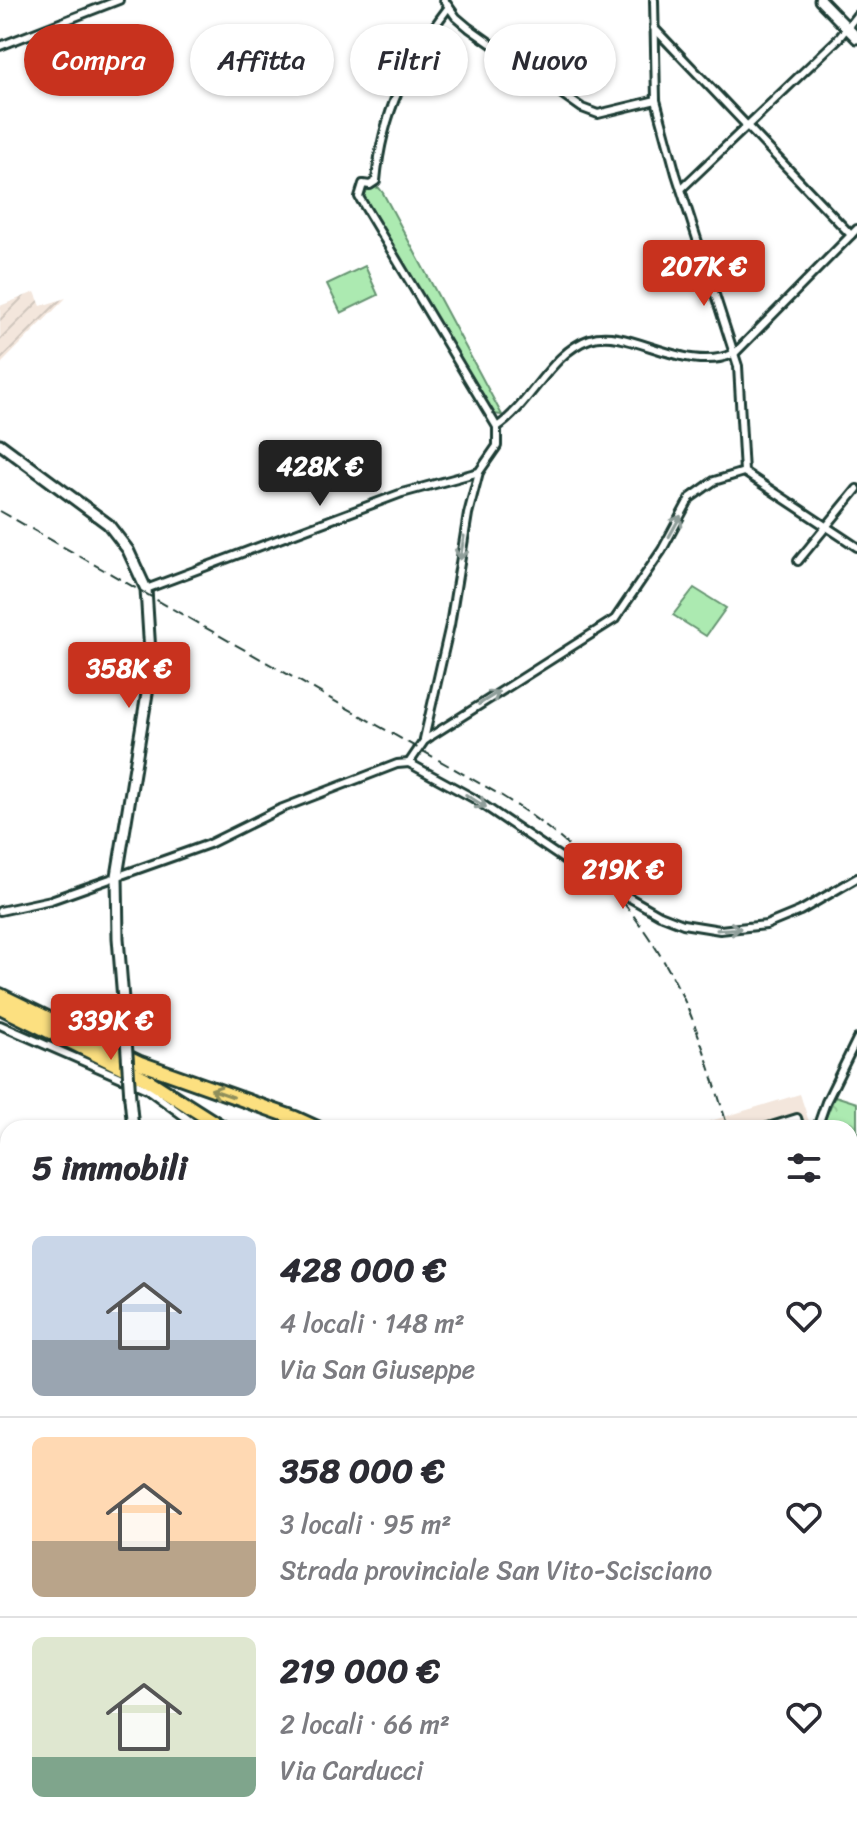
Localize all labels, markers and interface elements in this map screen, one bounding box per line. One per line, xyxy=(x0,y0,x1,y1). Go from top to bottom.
chip: Compra xyxy=(24,24,174,96)
chip: Affitta xyxy=(190,24,334,96)
chip: Filtri xyxy=(350,24,468,96)
chip: Nuovo xyxy=(484,24,616,96)
pin: 207K € xyxy=(639,240,769,308)
text: 207K € xyxy=(661,243,747,289)
pin: 428K € xyxy=(255,440,385,508)
text: 428K € xyxy=(277,443,363,489)
one-way arrow xyxy=(668,514,684,538)
one-way arrow xyxy=(453,535,468,561)
pin: 358K € xyxy=(64,642,194,710)
text: 358K € xyxy=(86,645,172,691)
one-way arrow xyxy=(477,690,500,706)
one-way arrow xyxy=(465,793,487,810)
pin: 219K € xyxy=(558,843,688,911)
text: 219K € xyxy=(582,846,664,892)
one-way arrow xyxy=(716,921,742,936)
pin: 339K € xyxy=(46,994,176,1062)
text: 339K € xyxy=(69,997,153,1043)
one-way arrow xyxy=(209,1084,234,1099)
text: 5 immobili xyxy=(32,1138,187,1198)
icon: filters xyxy=(782,1146,826,1190)
text: 428 000 € xyxy=(280,1240,446,1300)
icon: home xyxy=(96,1268,192,1364)
icon: heart xyxy=(782,1294,826,1338)
text: 4 locali · 148 m² xyxy=(280,1300,465,1346)
text: Via San Giuseppe xyxy=(280,1346,475,1392)
text: 358 000 € xyxy=(280,1441,445,1501)
icon: home xyxy=(96,1469,192,1565)
icon: heart xyxy=(782,1495,826,1539)
text: 3 locali · 95 m² xyxy=(280,1501,452,1547)
text: Strada provinciale San Vito-Scisciano xyxy=(280,1547,712,1593)
text: 219 000 € xyxy=(280,1641,440,1701)
icon: home xyxy=(96,1669,192,1765)
icon: heart xyxy=(782,1695,826,1739)
text: 2 locali · 66 m² xyxy=(280,1701,450,1747)
text: Via Carducci xyxy=(280,1747,423,1793)

